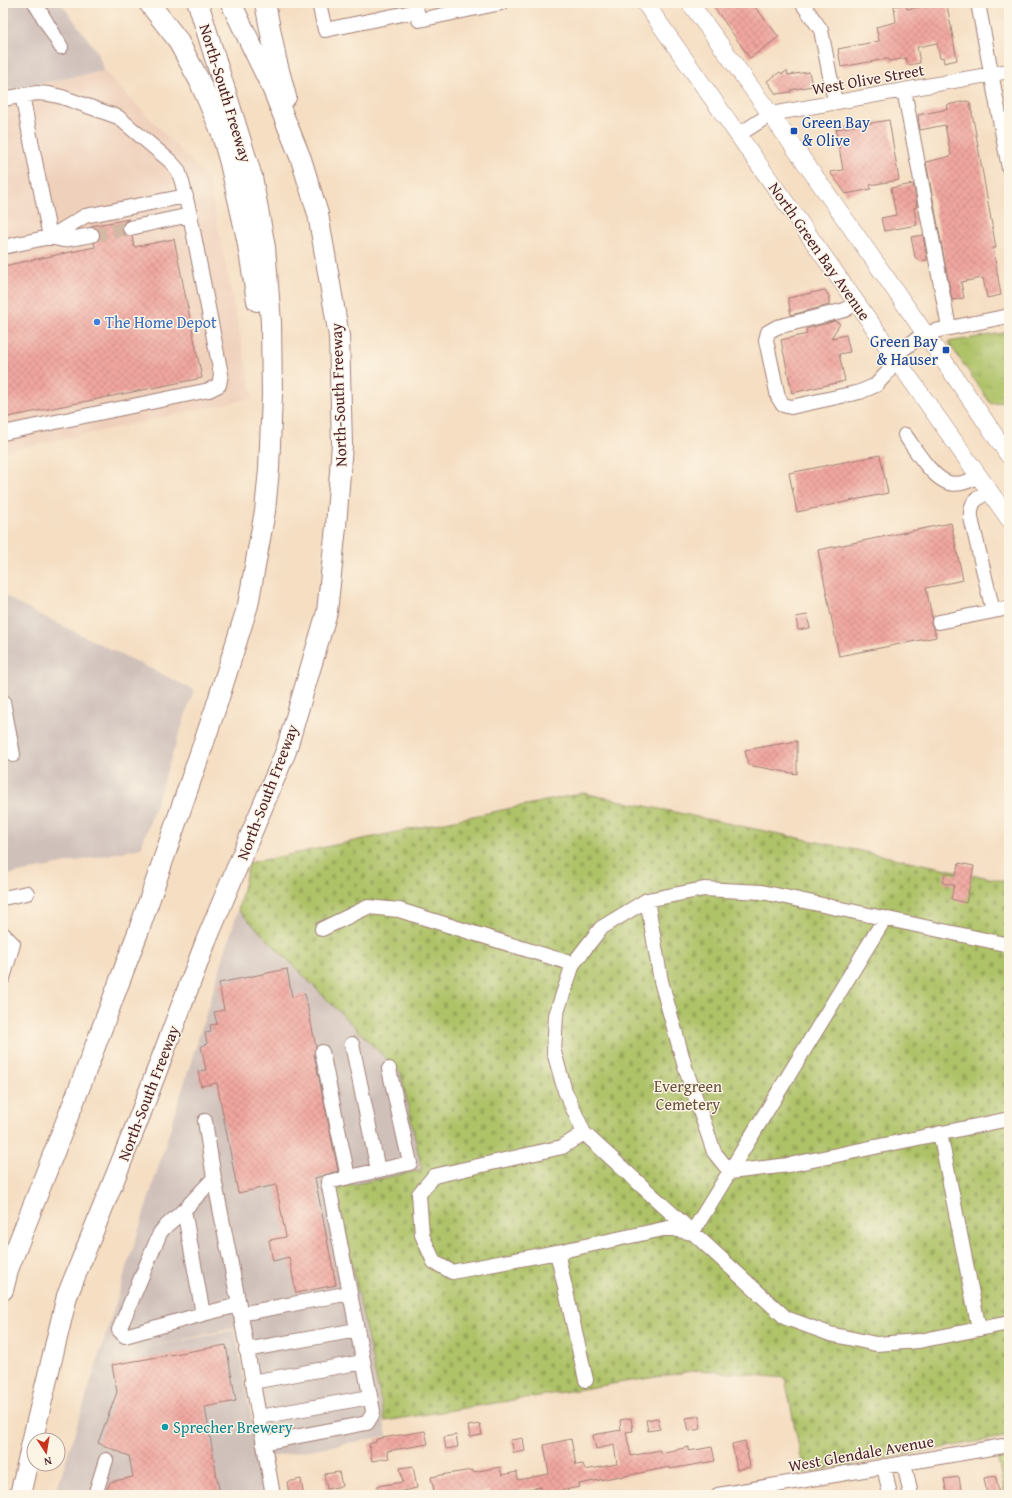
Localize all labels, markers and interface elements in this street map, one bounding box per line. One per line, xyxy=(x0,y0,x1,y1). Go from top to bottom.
street label: North-South Freeway xyxy=(193,21,259,165)
street label: West Olive Street xyxy=(810,57,926,101)
place label: Green Bay & Olive xyxy=(802,110,870,152)
marker: Green Bay & Olive xyxy=(789,126,799,136)
street label: North Green Bay Avenue xyxy=(763,177,877,325)
place label: The Home Depot xyxy=(105,310,217,334)
marker: The Home Depot xyxy=(92,317,102,327)
street label: North-South Freeway xyxy=(323,323,353,467)
place label: Green Bay & Hauser xyxy=(870,329,938,371)
marker: Green Bay & Hauser xyxy=(941,345,951,355)
street label: North-South Freeway xyxy=(230,720,304,863)
street label: North-South Freeway xyxy=(111,1021,185,1164)
park label: Evergreen Cemetery xyxy=(654,1074,722,1116)
place label: Sprecher Brewery xyxy=(173,1415,293,1439)
marker: Sprecher Brewery xyxy=(160,1422,170,1432)
street label: West Glendale Avenue xyxy=(786,1428,936,1478)
north arrow xyxy=(26,1432,66,1472)
text: N xyxy=(42,1453,53,1471)

